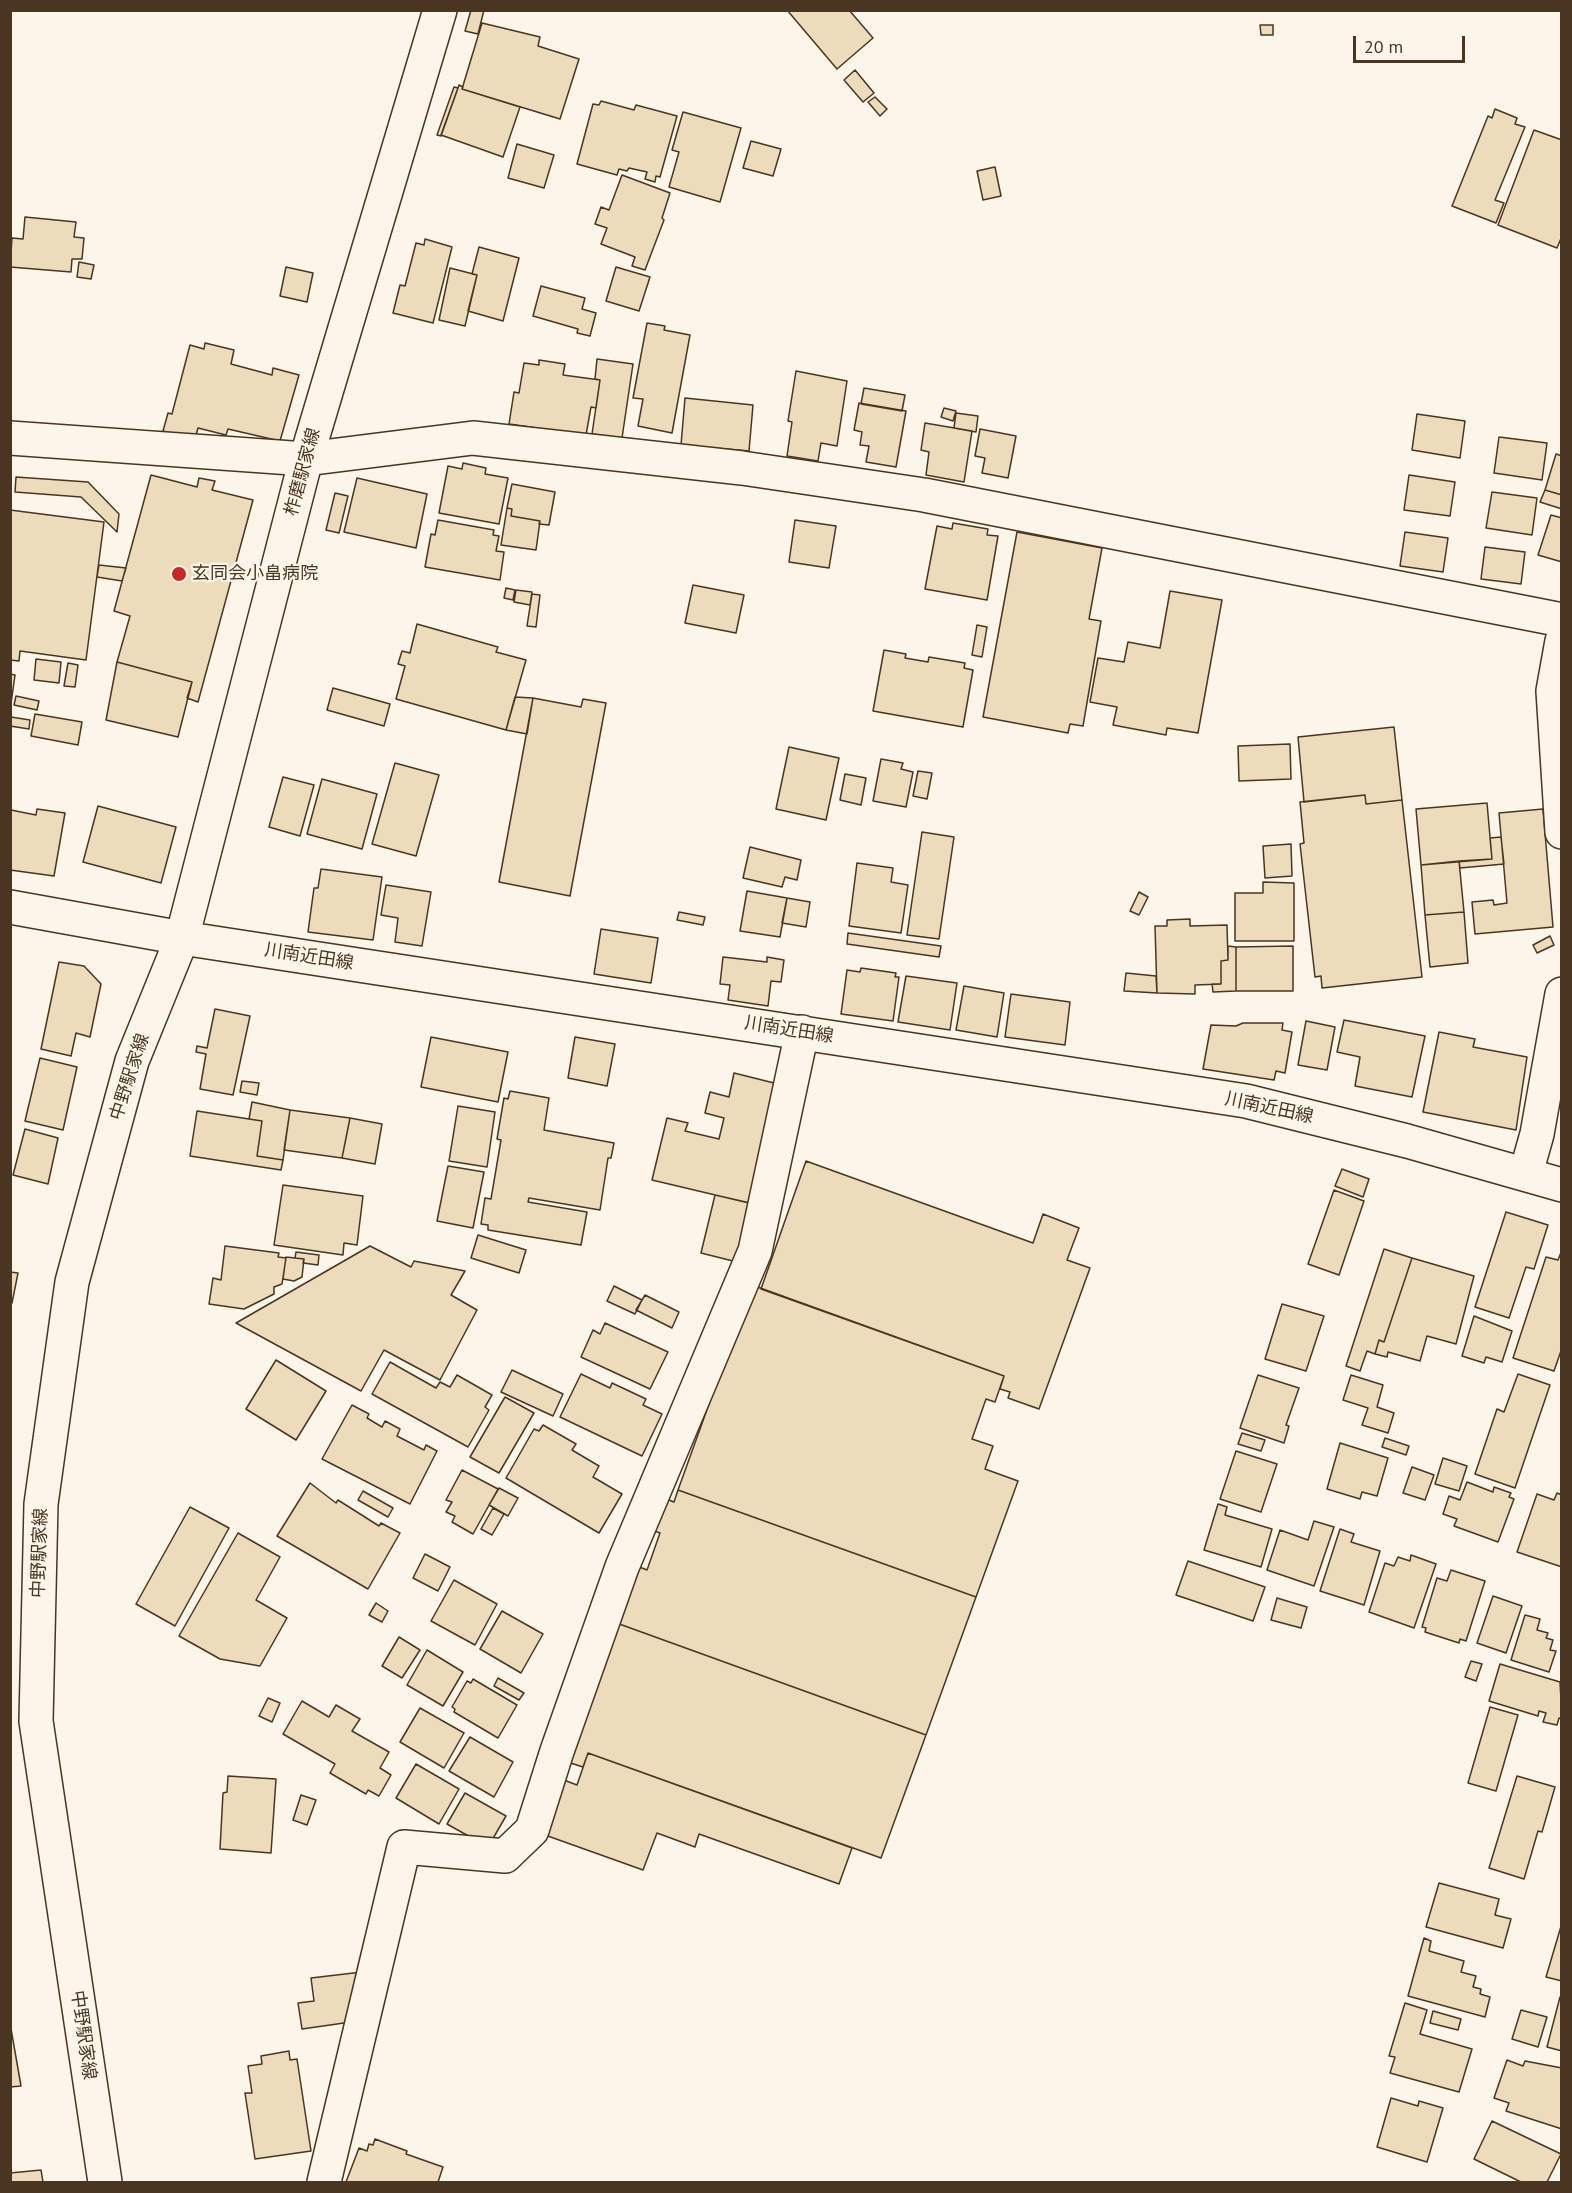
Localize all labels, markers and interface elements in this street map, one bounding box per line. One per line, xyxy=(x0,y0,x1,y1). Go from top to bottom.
scale bar xyxy=(1356,24,1468,62)
text: 20 m xyxy=(1364,35,1403,58)
street label: 柞磨駅家線 xyxy=(281,426,325,518)
place label: 玄同会小畠病院 xyxy=(192,563,318,585)
marker: 玄同会小畠病院 xyxy=(170,565,188,583)
street label: 川南近田線 xyxy=(263,939,355,975)
street label: 川南近田線 xyxy=(743,1012,835,1048)
street label: 中野駅家線 xyxy=(106,1031,154,1123)
street label: 川南近田線 xyxy=(1223,1088,1315,1128)
street label: 中野駅家線 xyxy=(28,1508,52,1598)
street label: 中野駅家線 xyxy=(66,1989,100,2081)

